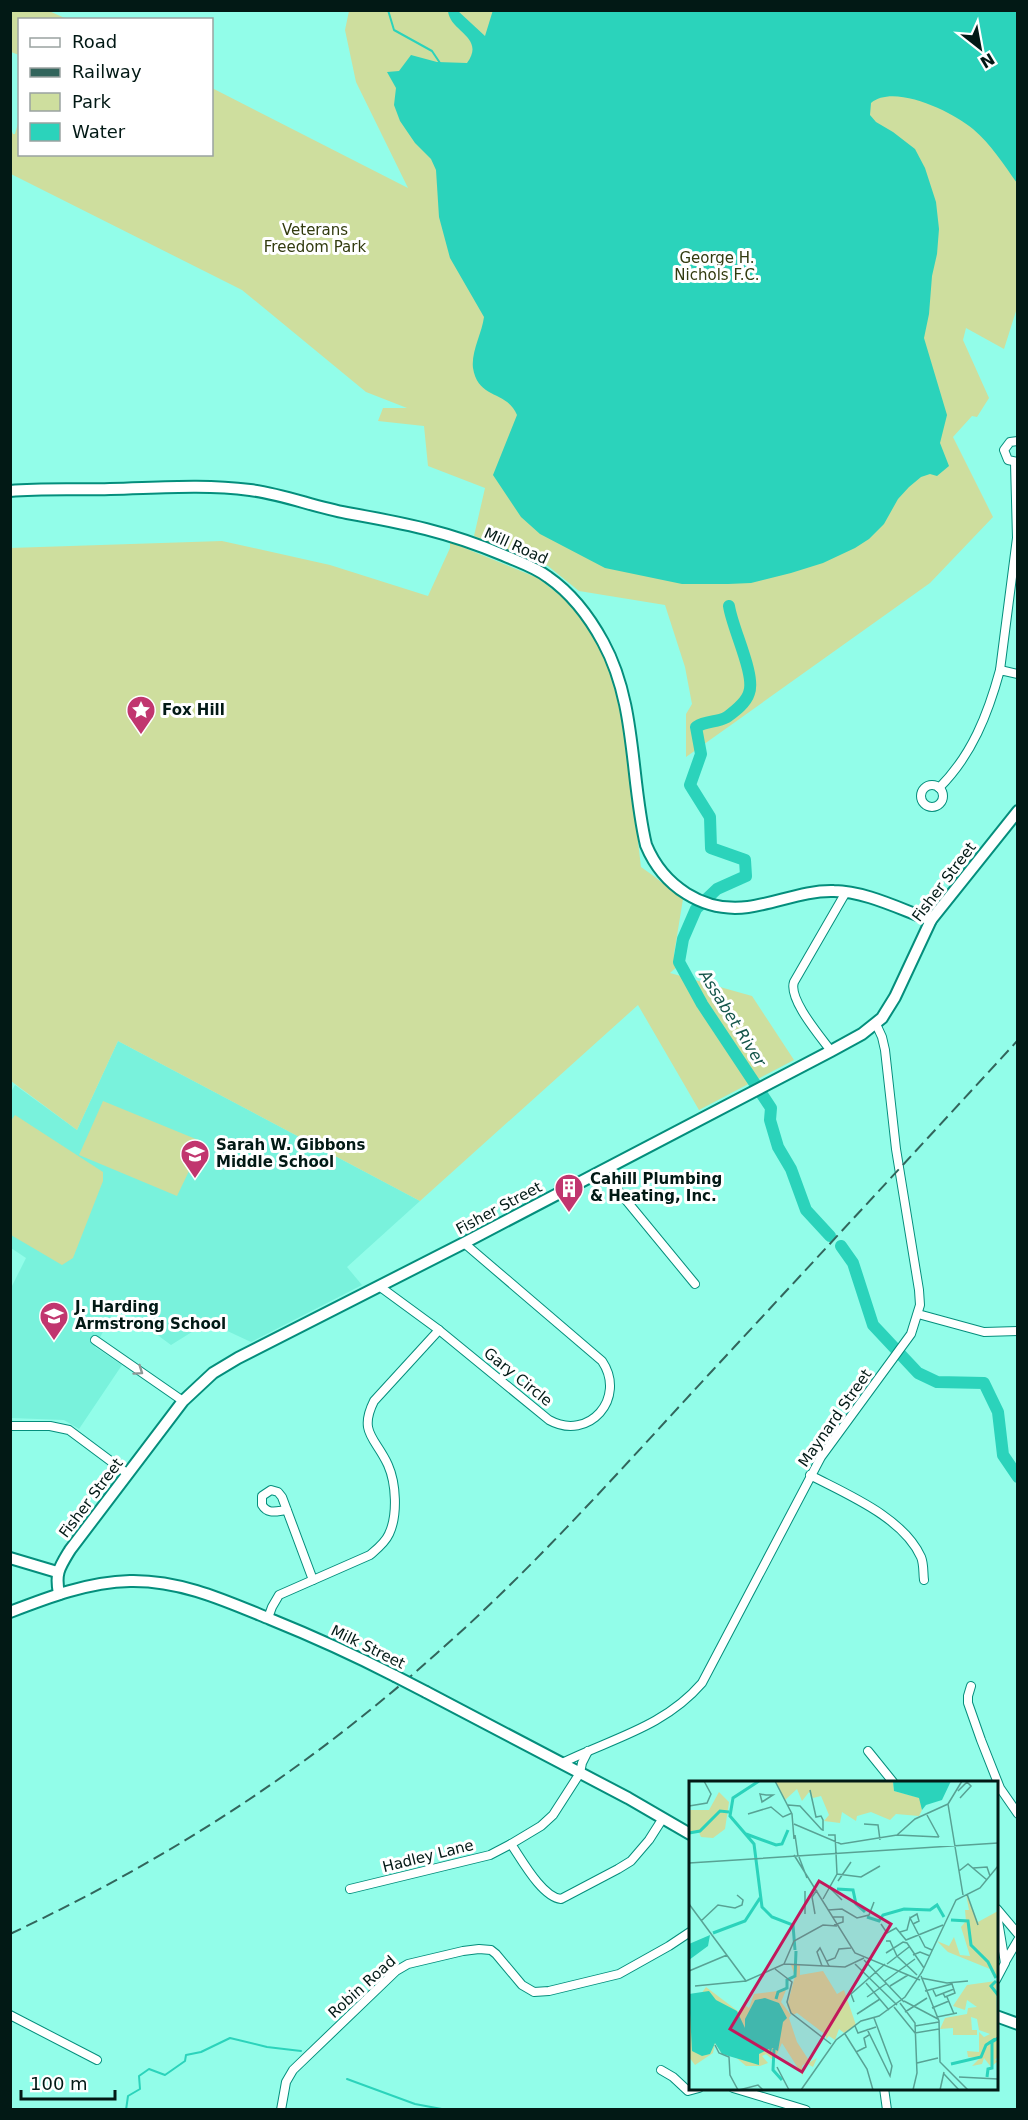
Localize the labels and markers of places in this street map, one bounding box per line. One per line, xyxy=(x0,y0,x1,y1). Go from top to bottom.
place icon: Fox Hill xyxy=(125,694,157,736)
place label: Fox Hill xyxy=(162,701,225,719)
place label: Sarah W. Gibbons Middle School xyxy=(216,1136,366,1171)
school or university icon: Sarah W. Gibbons Middle School xyxy=(179,1138,211,1180)
place label: Cahill Plumbing & Heating, Inc. xyxy=(590,1170,722,1205)
building icon: Cahill Plumbing & Heating, Inc. xyxy=(553,1172,585,1214)
place label: J. Harding Armstrong School xyxy=(74,1298,226,1333)
school or university icon: J. Harding Armstrong School xyxy=(38,1300,70,1342)

